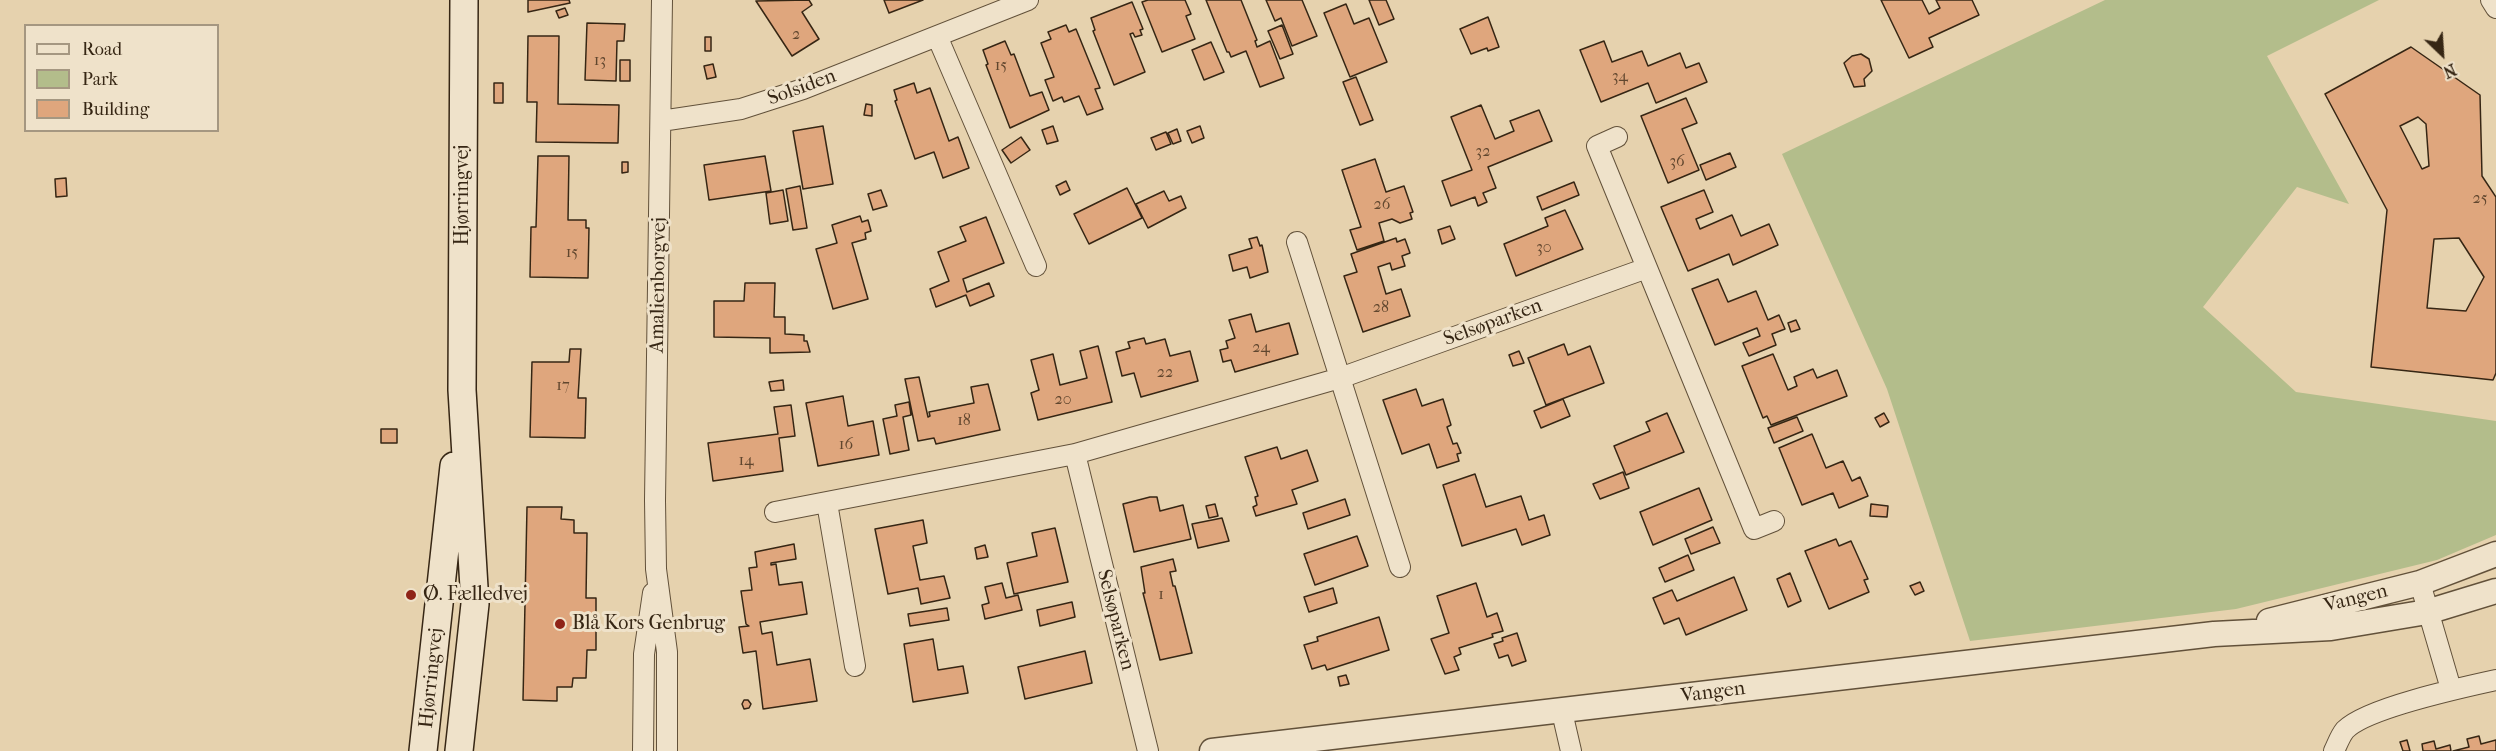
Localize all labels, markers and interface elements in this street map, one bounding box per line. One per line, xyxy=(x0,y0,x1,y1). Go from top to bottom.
legend xyxy=(24,24,219,132)
north arrow xyxy=(2412,24,2472,84)
house number: 2 xyxy=(792,25,800,45)
text: Road xyxy=(82,39,122,60)
house number: 13 xyxy=(594,51,606,71)
house number: 15 xyxy=(995,56,1007,76)
text: N xyxy=(2440,60,2459,82)
street label: Solsiden xyxy=(764,65,840,111)
house number: 34 xyxy=(1612,67,1628,87)
text: Park xyxy=(82,69,118,90)
text: Building xyxy=(82,99,149,120)
house number: 32 xyxy=(1476,142,1490,162)
street label: Hjørringvej xyxy=(451,145,475,245)
house number: 36 xyxy=(1669,152,1685,172)
house number: 25 xyxy=(2472,189,2488,209)
house number: 26 xyxy=(1374,195,1390,215)
street label: Amalienborgvej xyxy=(646,217,672,353)
house number: 30 xyxy=(1536,238,1552,258)
house number: 15 xyxy=(566,243,578,263)
street label: Selsøparken xyxy=(1440,294,1546,352)
house number: 28 xyxy=(1373,298,1389,318)
house number: 24 xyxy=(1252,338,1270,358)
house number: 22 xyxy=(1157,363,1173,383)
house number: 17 xyxy=(556,376,570,396)
house number: 20 xyxy=(1054,390,1072,410)
house number: 18 xyxy=(957,411,971,431)
house number: 16 xyxy=(839,435,853,455)
house number: 14 xyxy=(738,451,754,471)
street label: Selsøparken xyxy=(1091,567,1139,673)
street label: Vangen xyxy=(2322,580,2390,618)
place label: Ø. Fælledvej xyxy=(423,583,528,607)
house number: 1 xyxy=(1158,585,1164,605)
marker: Ø. Fælledvej xyxy=(404,588,418,602)
place label: Blå Kors Genbrug xyxy=(572,612,725,636)
marker: Blå Kors Genbrug xyxy=(553,617,567,631)
street label: Hjørringvej xyxy=(415,627,449,729)
street label: Vangen xyxy=(1679,677,1747,709)

